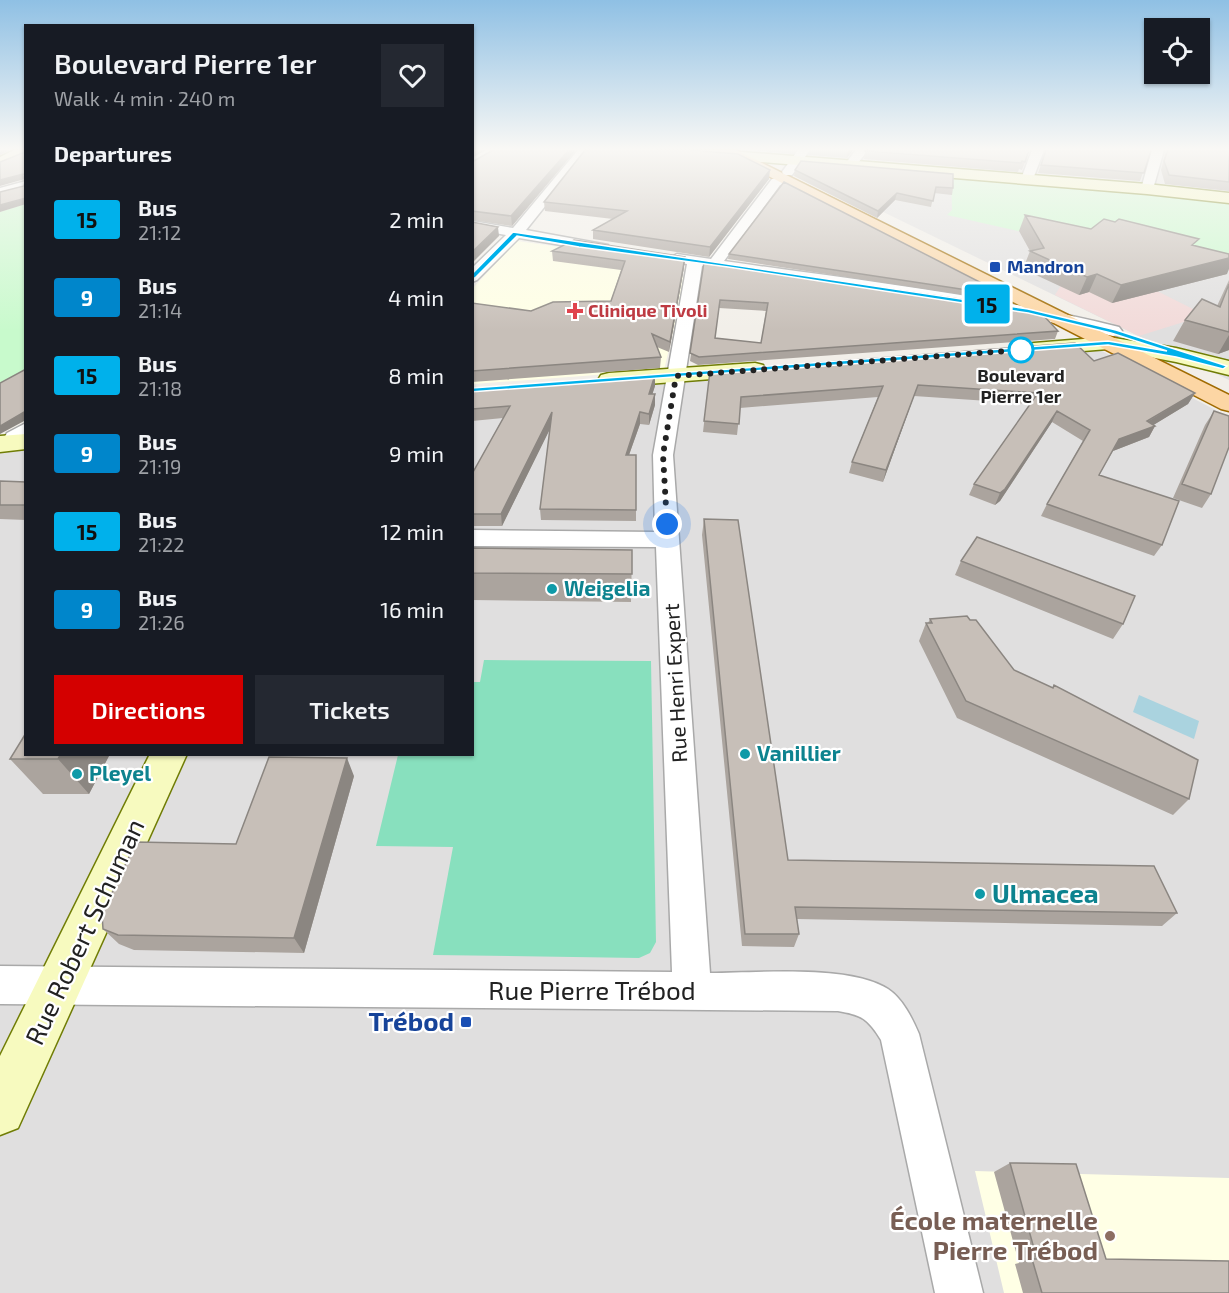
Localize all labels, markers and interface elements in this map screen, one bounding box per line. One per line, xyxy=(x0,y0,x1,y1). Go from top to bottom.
map controls xyxy=(1144,18,1210,84)
button: locate xyxy=(1144,18,1210,84)
button: heart xyxy=(381,44,444,107)
text: Boulevard Pierre 1er xyxy=(54,46,317,80)
text: Walk · 4 min · 240 m xyxy=(54,86,235,110)
text: Departures xyxy=(54,140,172,166)
text: Bus xyxy=(138,194,177,220)
text: 2 min xyxy=(389,206,444,232)
text: 15 xyxy=(77,207,97,232)
text: 21:12 xyxy=(138,220,181,244)
place label: Mandron xyxy=(1007,255,1084,277)
marker: Mandron xyxy=(988,260,1002,274)
text: Bus xyxy=(138,272,177,298)
text: 4 min xyxy=(388,284,444,310)
line badge: 15 xyxy=(960,284,1014,324)
text: 9 xyxy=(81,285,93,310)
text: 15 xyxy=(977,292,997,317)
text: 21:14 xyxy=(138,298,182,322)
place label: Clinique Tivoli xyxy=(588,299,708,321)
marker: Clinique Tivoli xyxy=(566,302,584,320)
marker: Boulevard Pierre 1er xyxy=(1008,337,1034,363)
text: Bus xyxy=(138,350,177,376)
text: 8 min xyxy=(388,362,444,388)
text: 15 xyxy=(77,363,97,388)
place label: Boulevard Pierre 1er xyxy=(977,364,1065,407)
text: 21:18 xyxy=(138,376,182,400)
text: Bus xyxy=(138,428,177,454)
text: 9 min xyxy=(389,440,444,466)
text: 9 xyxy=(81,441,93,466)
text: 21:19 xyxy=(138,454,181,478)
text: Bus xyxy=(138,506,177,532)
your location xyxy=(652,509,682,539)
text: 12 min xyxy=(380,518,444,544)
text: 15 xyxy=(77,519,97,544)
text: 21:22 xyxy=(138,532,184,556)
place label: Weigelia xyxy=(564,575,650,600)
marker: Weigelia xyxy=(545,582,559,596)
text: Bus xyxy=(138,584,177,610)
text: 16 min xyxy=(380,596,444,622)
text: 9 xyxy=(81,597,93,622)
street label: Rue Henri Expert xyxy=(658,603,691,763)
text: 21:26 xyxy=(138,610,185,634)
button: Directions xyxy=(54,675,243,744)
button: Tickets xyxy=(255,675,444,744)
place label: Vanillier xyxy=(757,740,841,765)
marker: Vanillier xyxy=(738,747,752,761)
place label: Pleyel xyxy=(89,760,151,786)
marker: Pleyel xyxy=(70,767,84,781)
street label: Rue Robert Schuman xyxy=(18,813,150,1049)
place label: Ulmacea xyxy=(992,877,1099,908)
marker: Ulmacea xyxy=(973,887,987,901)
street label: Rue Pierre Trébod xyxy=(488,974,696,1005)
place label: Trébod xyxy=(368,1005,454,1036)
marker: Trébod xyxy=(459,1015,473,1029)
place label: École maternelle Pierre Trébod xyxy=(890,1204,1098,1265)
marker: École maternelle Pierre Trébod xyxy=(1103,1229,1117,1243)

